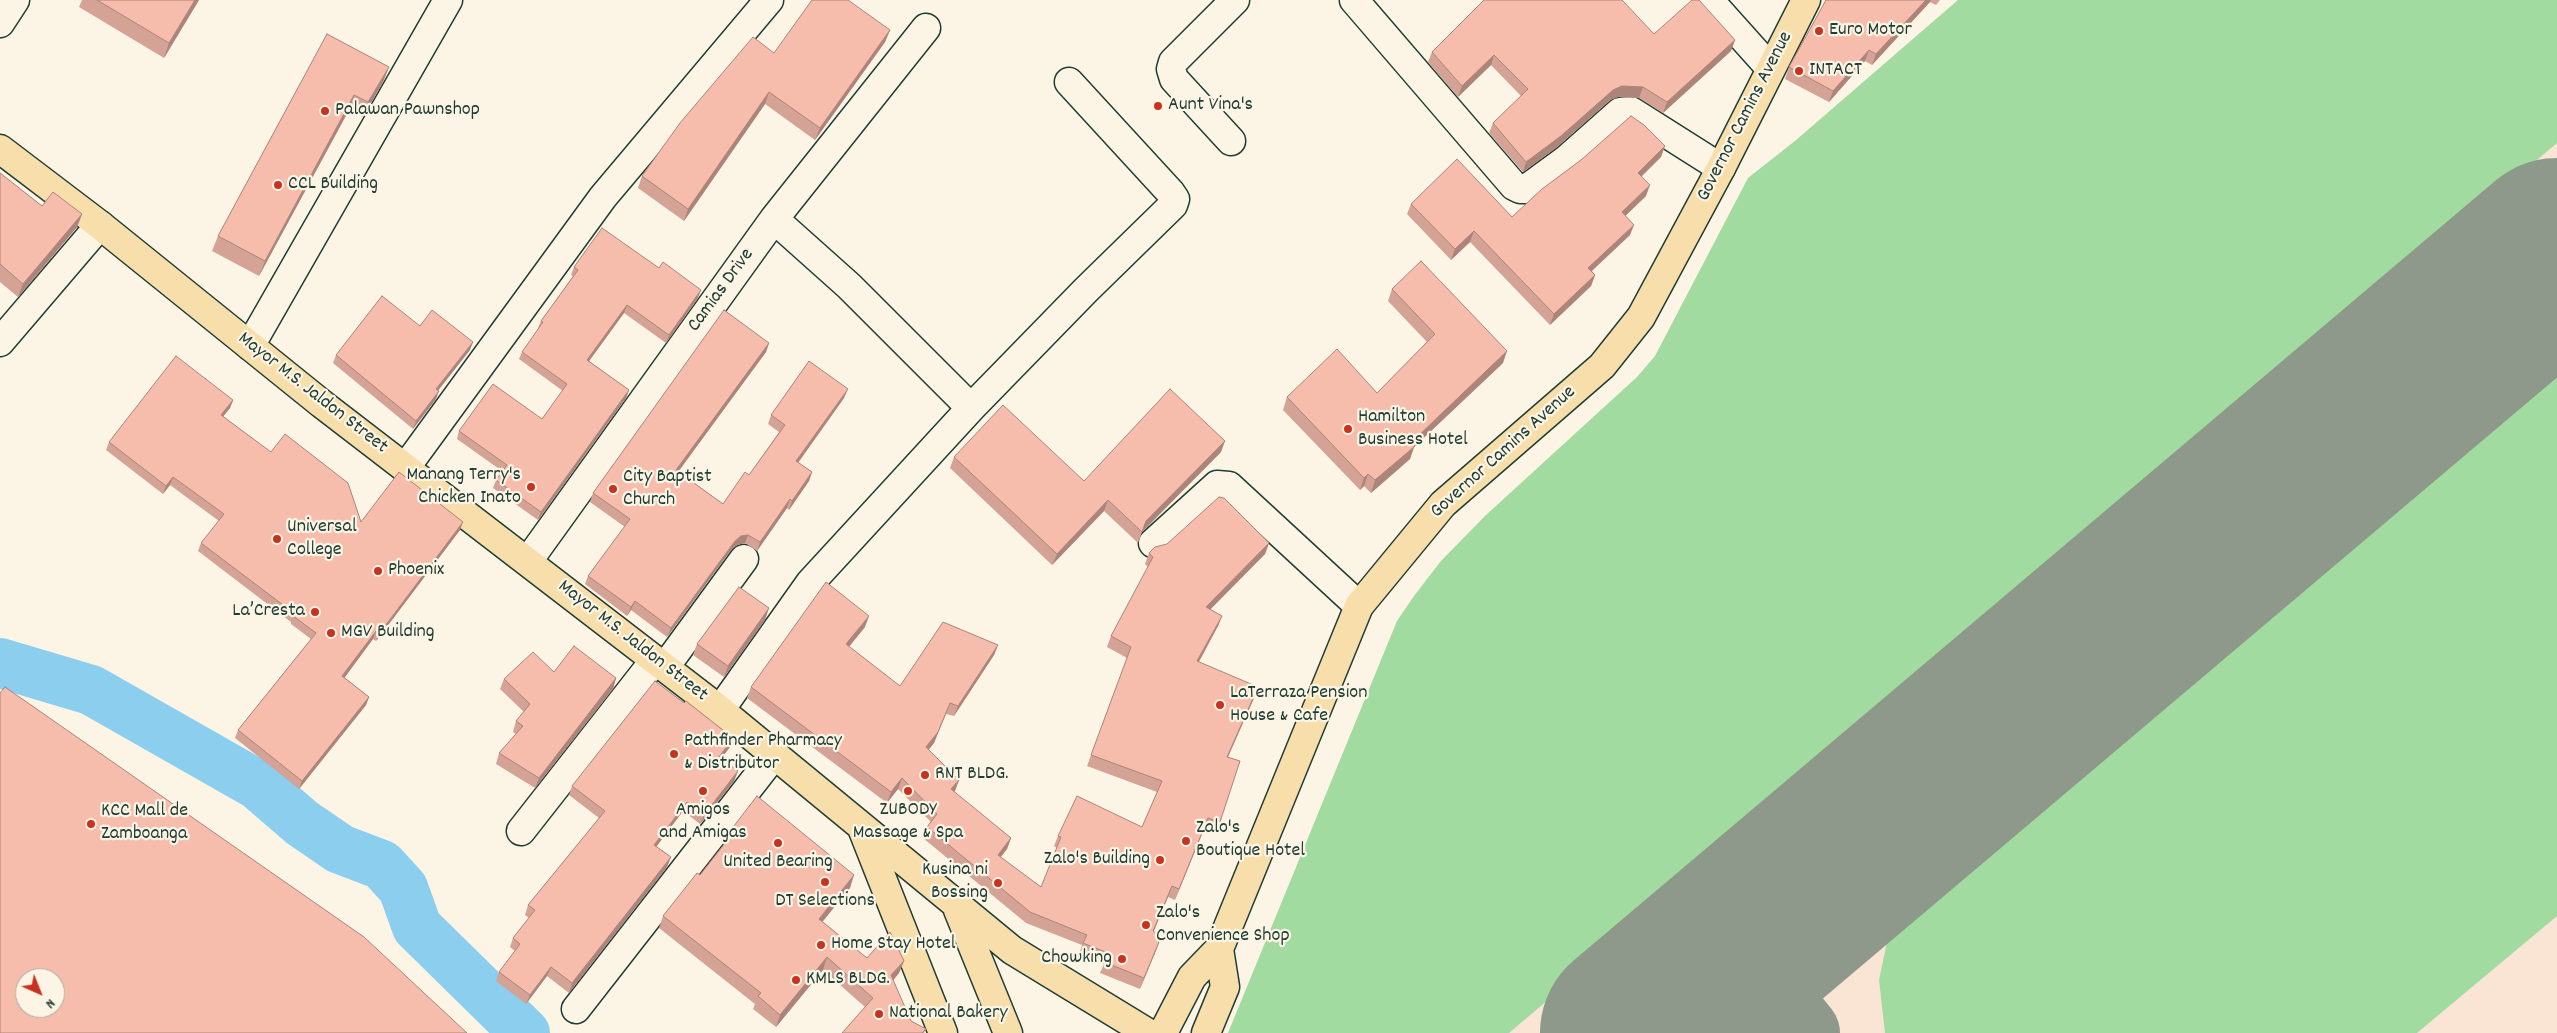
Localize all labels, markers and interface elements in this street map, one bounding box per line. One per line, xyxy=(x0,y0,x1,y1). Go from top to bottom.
place label: Euro Motor xyxy=(1829,19,1912,43)
marker: Euro Motor xyxy=(1813,25,1825,37)
street label: Governor Camins Avenue xyxy=(1693,28,1799,206)
place label: INTACT xyxy=(1809,59,1862,83)
marker: INTACT xyxy=(1793,65,1805,77)
place label: Aunt Vina's xyxy=(1168,94,1253,118)
place label: Palawan Pawnshop xyxy=(335,99,480,123)
marker: Aunt Vina's xyxy=(1152,100,1164,112)
marker: Palawan Pawnshop xyxy=(319,105,331,117)
place label: CCL Building xyxy=(288,173,378,197)
marker: CCL Building xyxy=(272,179,284,191)
street label: Camias Drive xyxy=(684,244,760,338)
street label: Mayor M.S. Jaldon Street xyxy=(232,328,392,460)
street label: Governor Camins Avenue xyxy=(1426,381,1582,525)
place label: Hamilton Business Hotel xyxy=(1358,406,1468,453)
marker: Hamilton Business Hotel xyxy=(1342,423,1354,435)
place label: Manang Terry's Chicken Inato xyxy=(407,464,521,511)
place label: City Baptist Church xyxy=(623,466,712,513)
marker: Manang Terry's Chicken Inato xyxy=(525,481,537,493)
marker: City Baptist Church xyxy=(607,483,619,495)
place label: Universal College xyxy=(287,516,357,563)
marker: Universal College xyxy=(271,533,283,545)
place label: Phoenix xyxy=(388,559,444,583)
marker: Phoenix xyxy=(372,565,384,577)
street label: Mayor M.S. Jaldon Street xyxy=(552,576,712,708)
place label: La’Cresta xyxy=(232,600,305,624)
marker: La’Cresta xyxy=(309,606,321,618)
place label: MGV Building xyxy=(341,621,435,645)
marker: MGV Building xyxy=(325,627,337,639)
place label: LaTerraza Pension House & Cafe xyxy=(1230,682,1367,729)
marker: LaTerraza Pension House & Cafe xyxy=(1214,699,1226,711)
place label: Pathfinder Pharmacy & Distributor xyxy=(684,730,842,777)
marker: Pathfinder Pharmacy & Distributor xyxy=(668,748,680,760)
place label: RNT BLDG. xyxy=(935,763,1009,787)
marker: RNT BLDG. xyxy=(919,769,931,781)
marker: Amigos and Amigas xyxy=(697,785,709,797)
marker: ZUBODY Massage & Spa xyxy=(902,785,914,797)
place label: Amigos and Amigas xyxy=(659,799,747,846)
place label: ZUBODY Massage & Spa xyxy=(853,799,963,846)
place label: KCC Mall de Zamboanga xyxy=(101,800,188,847)
place label: Zalo's Boutique Hotel xyxy=(1196,817,1305,864)
marker: KCC Mall de Zamboanga xyxy=(85,818,97,830)
marker: Zalo's Boutique Hotel xyxy=(1180,835,1192,847)
marker: United Bearing xyxy=(772,837,784,849)
place label: Zalo's Building xyxy=(1044,848,1150,872)
place label: United Bearing xyxy=(723,851,833,875)
marker: Zalo's Building xyxy=(1154,854,1166,866)
place label: Kusina ni Bossing xyxy=(922,859,988,906)
marker: DT Selections xyxy=(819,876,831,888)
marker: Kusina ni Bossing xyxy=(992,877,1004,889)
place label: DT Selections xyxy=(775,890,875,914)
place label: Zalo's Convenience Shop xyxy=(1156,902,1290,949)
marker: Zalo's Convenience Shop xyxy=(1140,919,1152,931)
place label: Home Stay Hotel xyxy=(831,933,956,957)
marker: Home Stay Hotel xyxy=(815,939,827,951)
place label: Chowking xyxy=(1041,947,1112,971)
marker: Chowking xyxy=(1116,953,1128,965)
north arrow xyxy=(15,968,65,1018)
place label: KMLS BLDG. xyxy=(806,968,890,992)
marker: KMLS BLDG. xyxy=(790,974,802,986)
text: N xyxy=(40,993,59,1013)
place label: National Bakery xyxy=(889,1002,1008,1026)
marker: National Bakery xyxy=(873,1008,885,1020)

